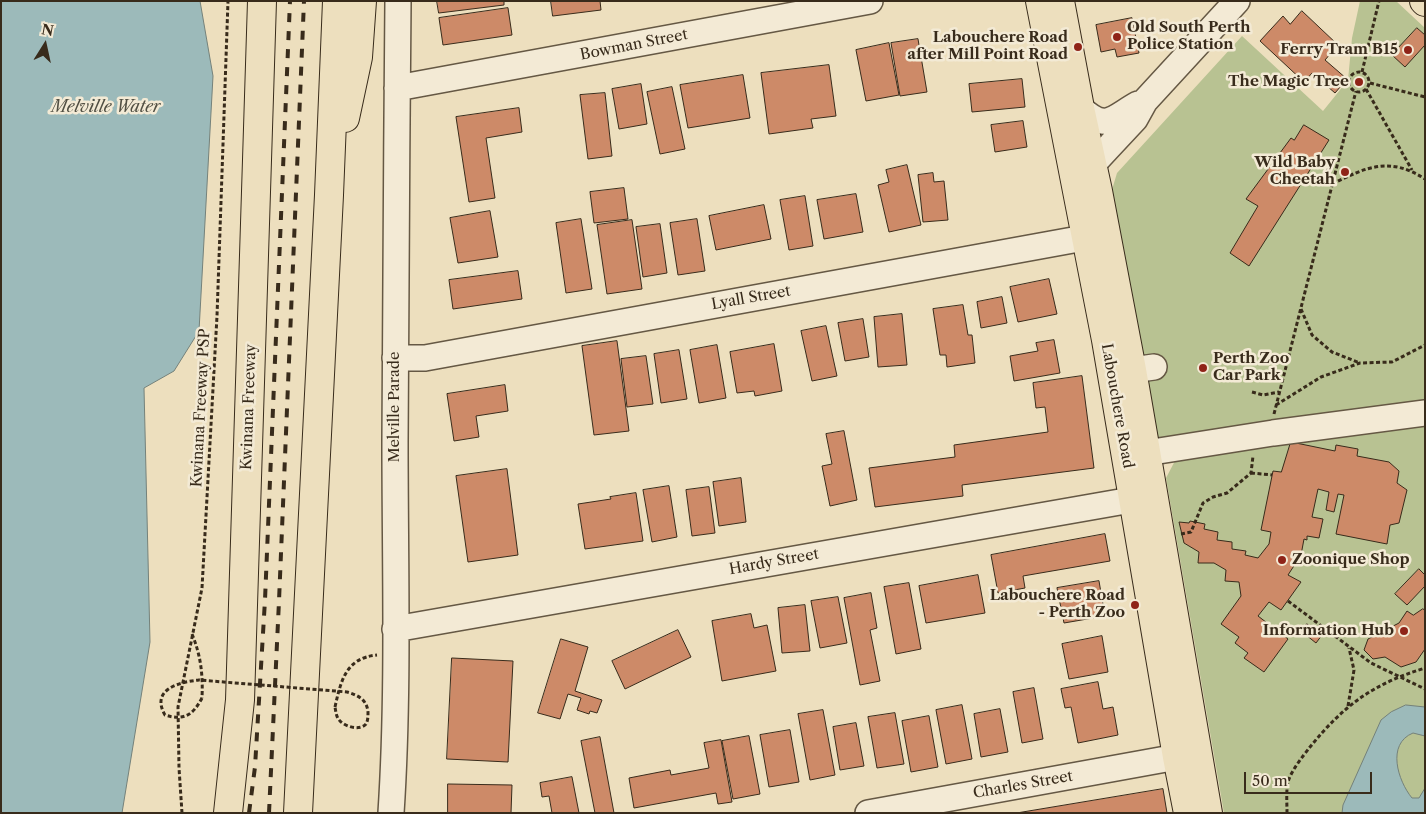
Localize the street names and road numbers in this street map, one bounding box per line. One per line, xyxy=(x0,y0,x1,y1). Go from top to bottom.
street label: Bowman Street xyxy=(579,26,689,64)
street label: Lyall Street xyxy=(710,282,792,314)
street label: Kwinana Freeway PSP xyxy=(188,328,214,488)
street label: Labouchere Road xyxy=(1097,342,1137,470)
street label: Kwinana Freeway xyxy=(238,344,260,470)
street label: Melville Parade xyxy=(386,352,404,462)
street label: Hardy Street xyxy=(728,545,820,579)
street label: Charles Street xyxy=(972,767,1074,803)

